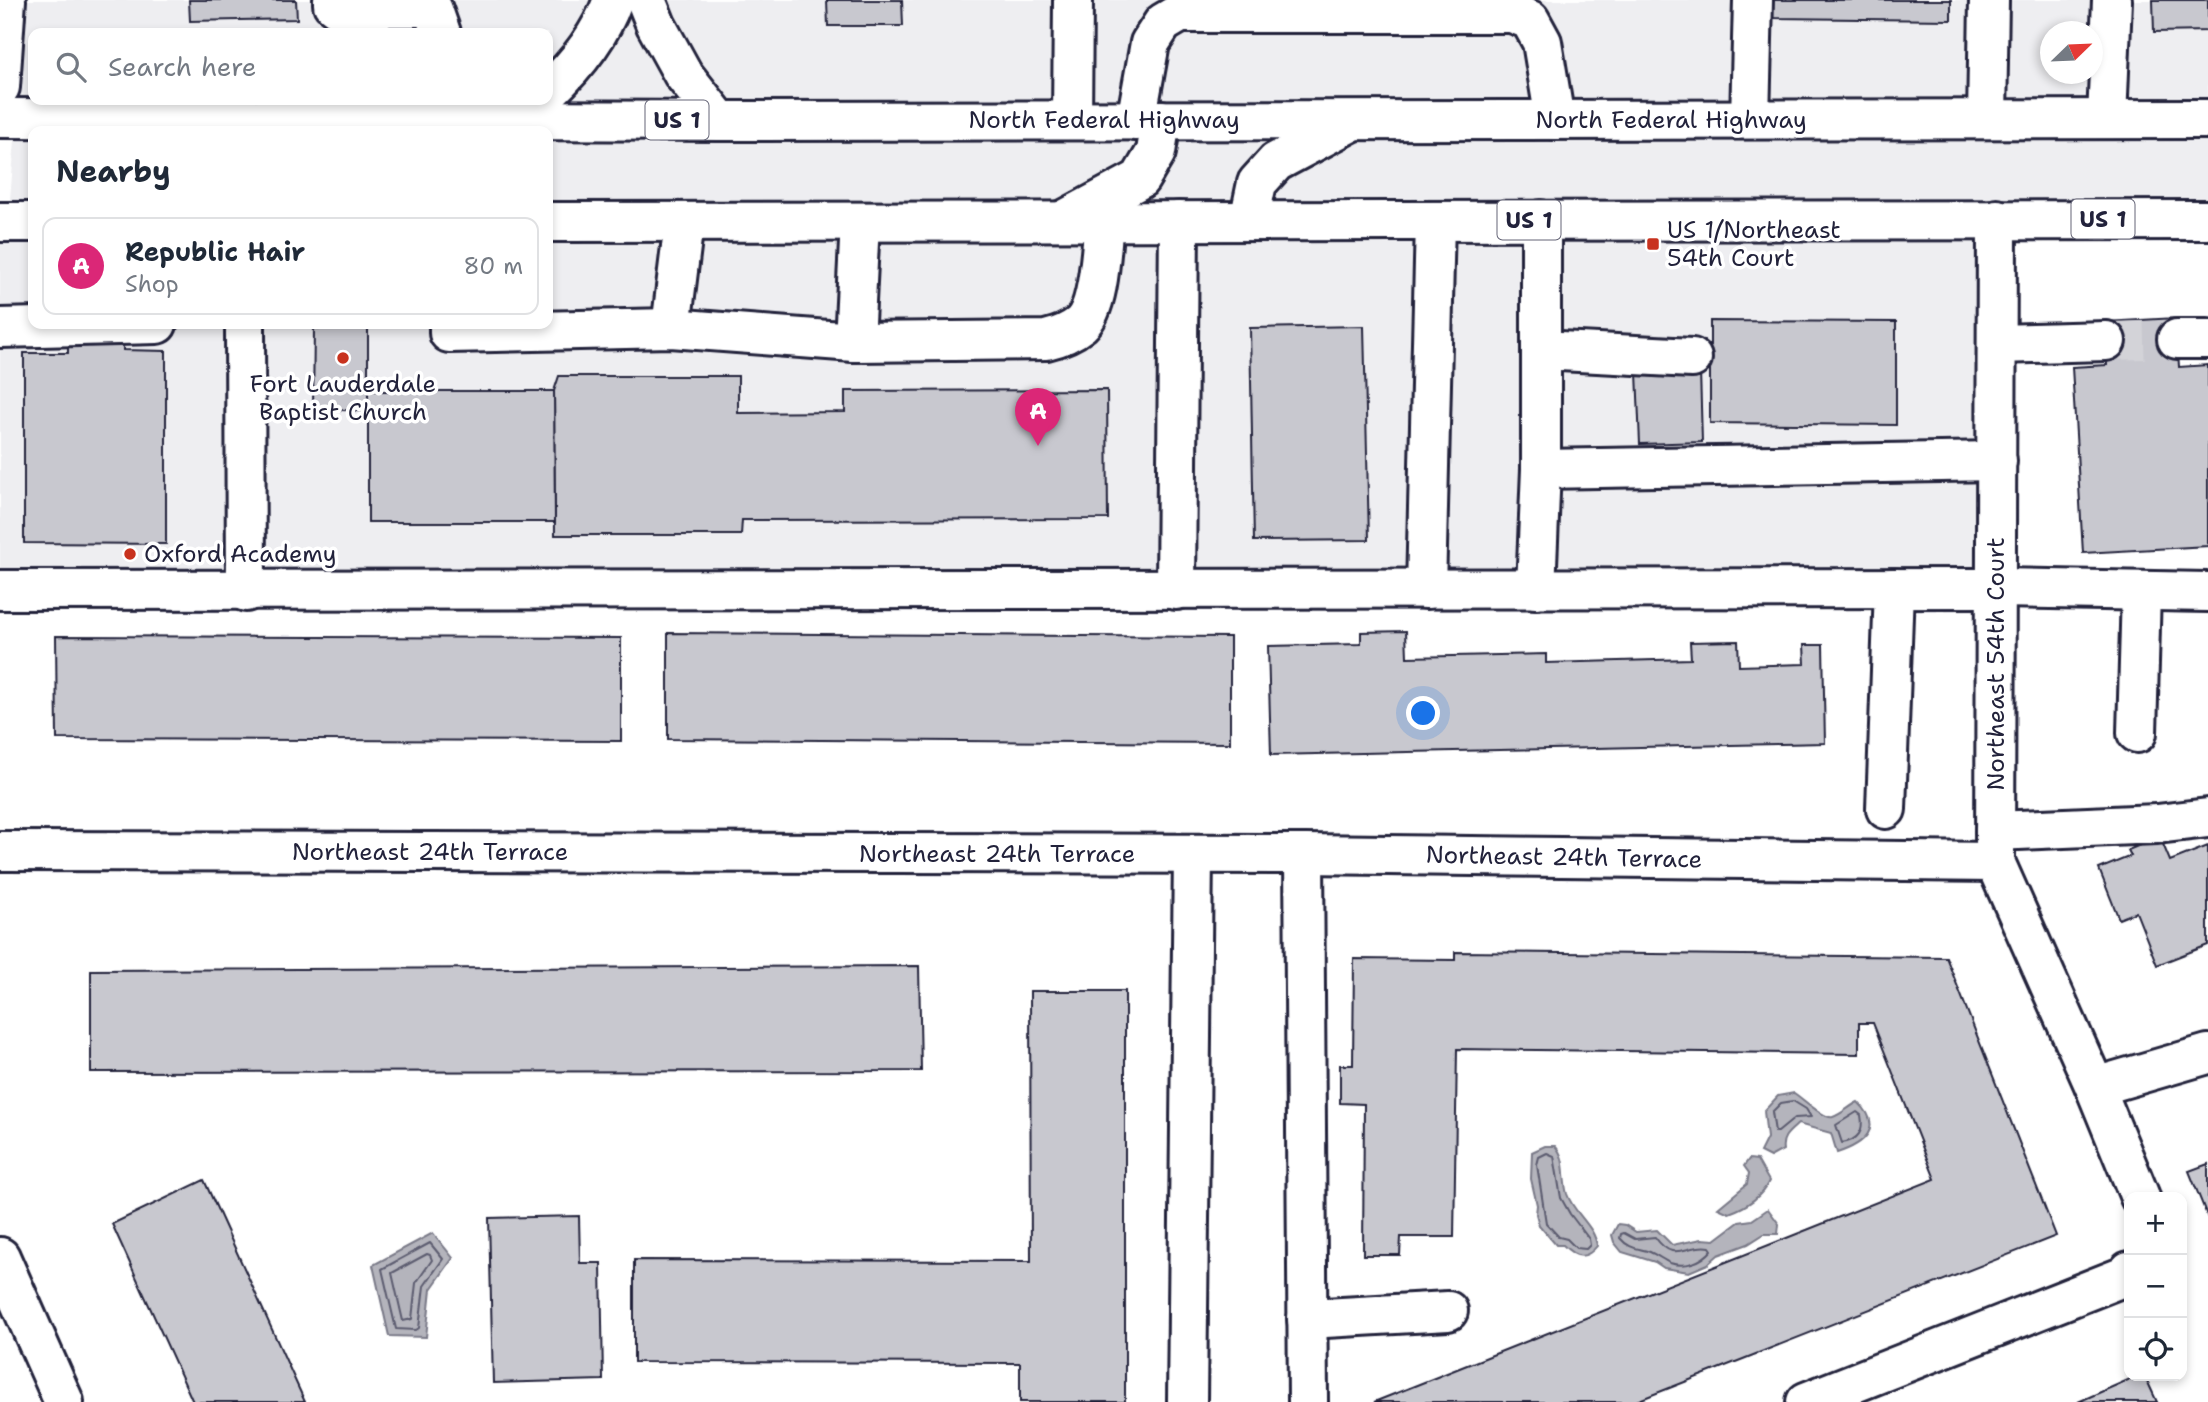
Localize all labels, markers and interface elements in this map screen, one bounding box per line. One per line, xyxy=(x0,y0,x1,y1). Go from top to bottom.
north arrow xyxy=(2040,21,2103,84)
search box xyxy=(28,28,553,105)
icon: search xyxy=(52,48,90,86)
text: Search here xyxy=(108,49,257,84)
road number: US 1 xyxy=(646,100,708,140)
street label: North Federal Highway xyxy=(968,104,1240,136)
street label: North Federal Highway xyxy=(1535,104,1807,136)
text: Nearby xyxy=(56,151,171,192)
road number: US 1 xyxy=(1498,200,1560,240)
road number: US 1 xyxy=(2072,200,2134,238)
place label: US 1/Northeast 54th Court xyxy=(1667,214,1841,274)
text: Republic Hair xyxy=(125,234,305,269)
marker: US 1/Northeast 54th Court xyxy=(1645,236,1661,252)
text: A xyxy=(72,251,90,281)
text: 80 m xyxy=(464,251,523,281)
text: Shop xyxy=(125,269,179,299)
marker: Fort Lauderdale Baptist Church xyxy=(335,350,351,366)
place label: Fort Lauderdale Baptist Church xyxy=(250,368,436,428)
pin: A xyxy=(1015,388,1061,446)
street label: Northeast 54th Court xyxy=(1980,537,2012,791)
place label: Oxford Academy xyxy=(144,538,337,570)
marker: Oxford Academy xyxy=(122,546,138,562)
your location xyxy=(1406,696,1440,730)
street label: Northeast 24th Terrace xyxy=(292,836,568,868)
street label: Northeast 24th Terrace xyxy=(859,838,1135,870)
street label: Northeast 24th Terrace xyxy=(1425,839,1703,875)
map controls xyxy=(2124,1192,2187,1381)
button: + xyxy=(2124,1192,2187,1255)
button: − xyxy=(2124,1255,2187,1318)
button: locate xyxy=(2124,1318,2187,1381)

